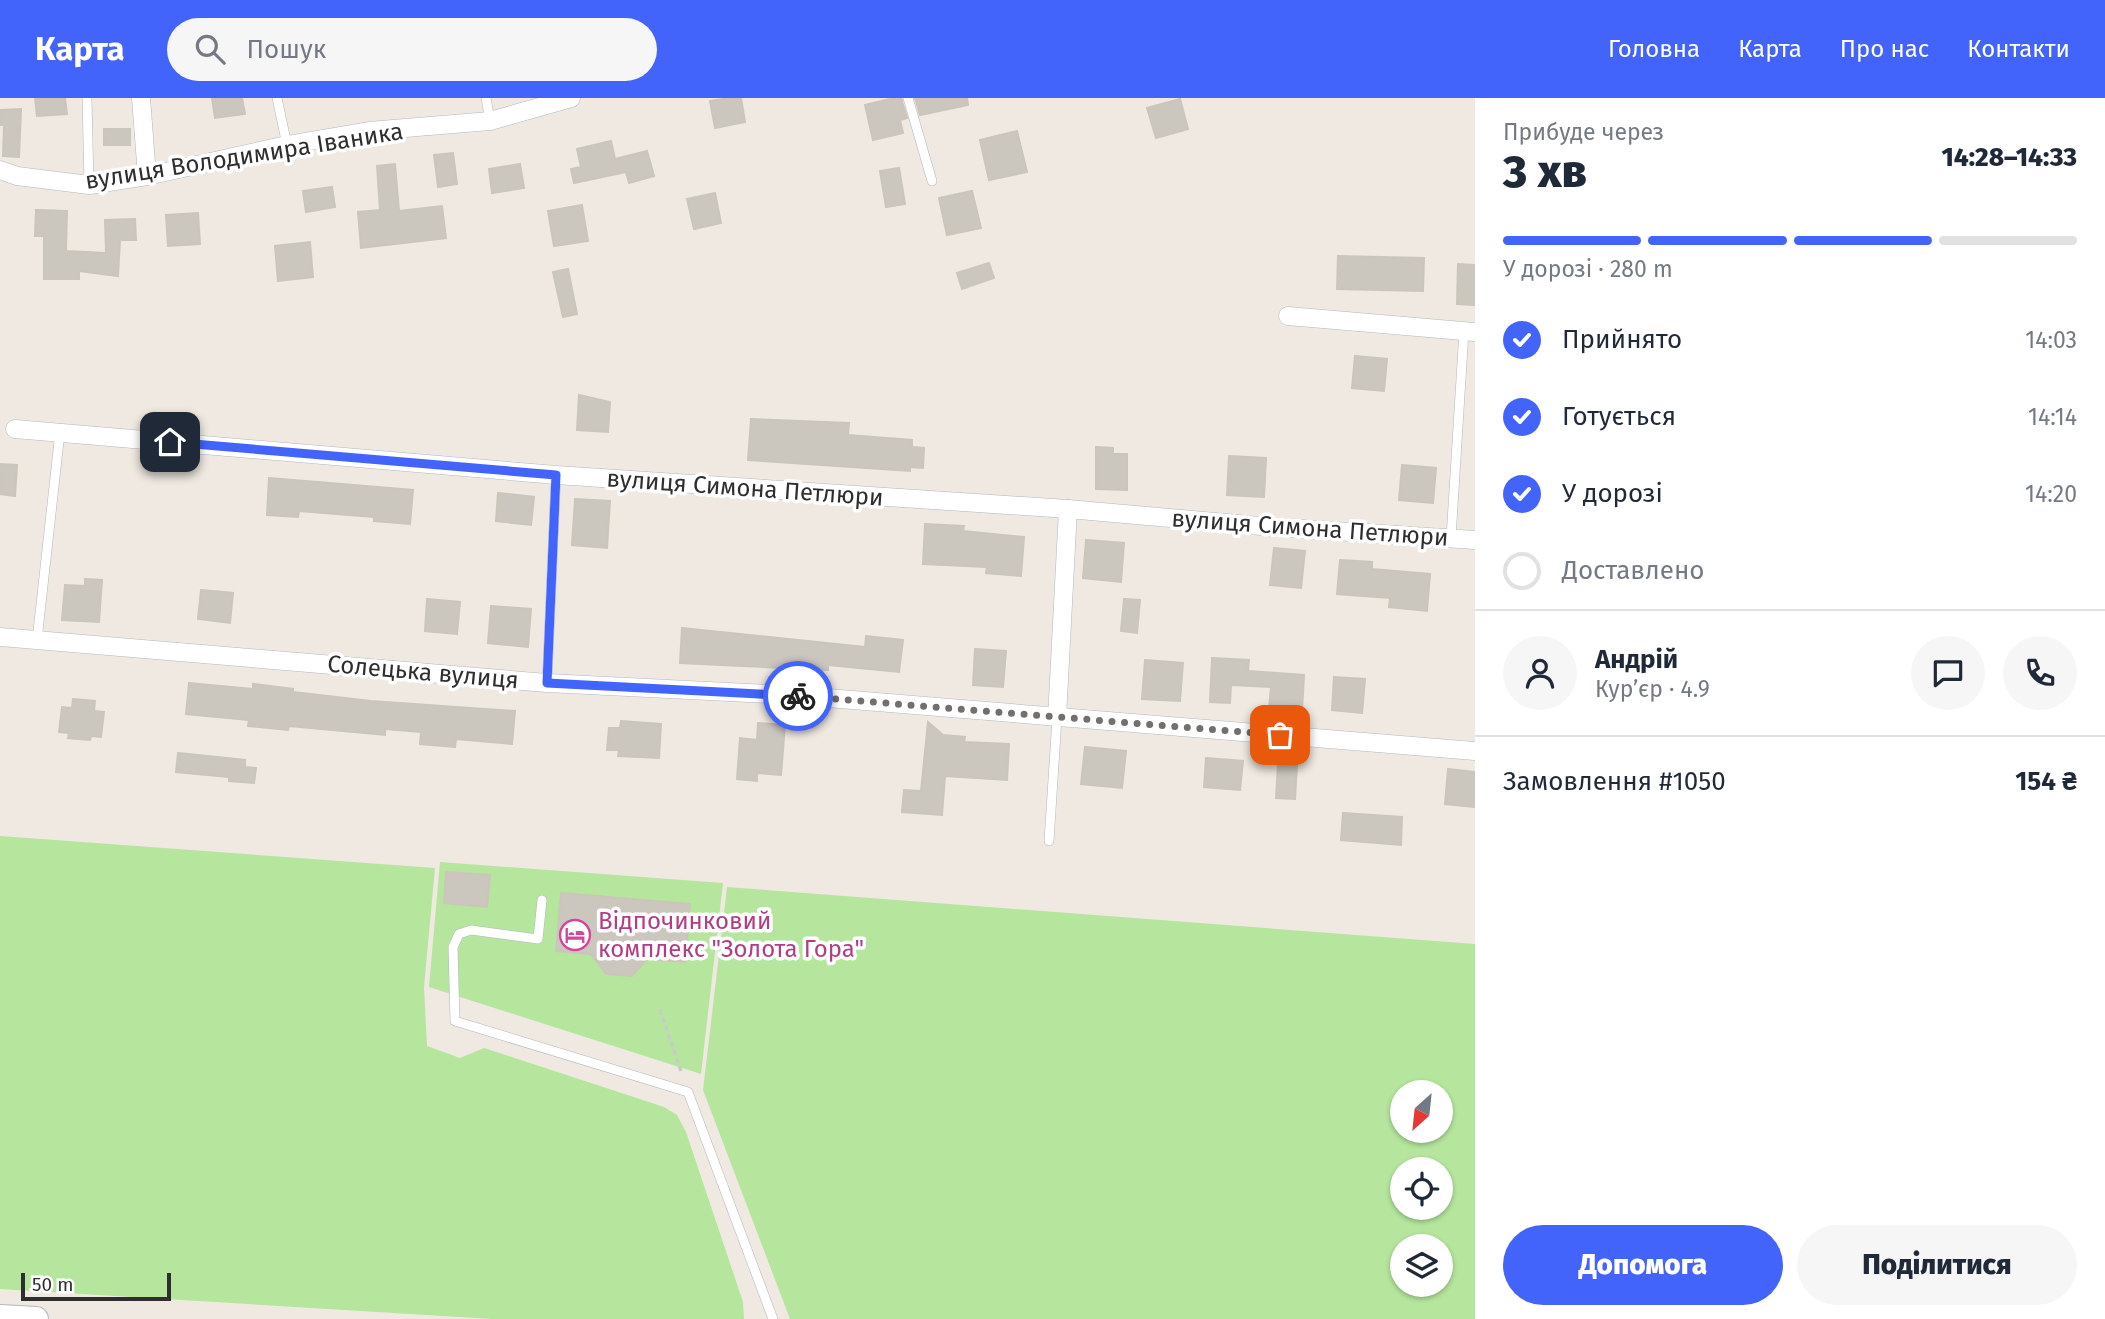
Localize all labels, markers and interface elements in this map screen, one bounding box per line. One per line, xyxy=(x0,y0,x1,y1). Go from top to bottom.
search box xyxy=(167,18,657,81)
text: Карта xyxy=(35,29,125,69)
icon: search xyxy=(191,30,229,68)
text: Пошук xyxy=(247,34,326,65)
text: Головна xyxy=(1608,35,1700,63)
text: Карта xyxy=(1738,35,1802,63)
text: Про нас xyxy=(1840,35,1929,63)
text: Контакти xyxy=(1967,35,2070,63)
street label: вулиця Володимира Іваника xyxy=(83,117,405,195)
text: Прибуде через xyxy=(1503,118,1664,146)
text: 14:28–14:33 xyxy=(1942,142,2077,173)
text: 3 хв xyxy=(1503,144,1587,199)
text: У дорозі · 280 m xyxy=(1503,255,1673,283)
icon: check xyxy=(1503,321,1541,359)
text: Прийнято xyxy=(1562,324,1682,355)
text: 14:03 xyxy=(2025,326,2077,354)
icon: check xyxy=(1503,398,1541,436)
text: Готується xyxy=(1562,401,1676,432)
text: 14:14 xyxy=(2028,403,2077,431)
pin xyxy=(140,412,200,472)
icon: home xyxy=(151,423,189,461)
street label: вулиця Симона Петлюри xyxy=(606,464,884,512)
icon: check xyxy=(1503,475,1541,513)
text: У дорозі xyxy=(1562,478,1663,509)
text: 14:20 xyxy=(2025,480,2077,508)
street label: вулиця Симона Петлюри xyxy=(1171,504,1449,552)
text: Доставлено xyxy=(1562,555,1704,586)
button: person xyxy=(1503,636,1577,710)
button: chat xyxy=(1911,636,1985,710)
button: phone xyxy=(2003,636,2077,710)
text: Андрій xyxy=(1595,644,1678,675)
street label: Солецька вулиця xyxy=(326,650,520,694)
courier xyxy=(763,661,833,731)
text: Кур’єр · 4.9 xyxy=(1595,675,1710,703)
icon: bike xyxy=(779,677,817,715)
pin xyxy=(1250,705,1310,765)
icon: bag xyxy=(1261,716,1299,754)
text: Замовлення #1050 xyxy=(1503,766,1726,797)
text: 154 ₴ xyxy=(2015,766,2077,797)
place label: Відпочинковий комплекс "Золота Гора" xyxy=(598,907,864,963)
hotel icon: Відпочинковий комплекс "Золота Гора" xyxy=(558,918,592,952)
north arrow xyxy=(1390,1080,1452,1143)
map controls xyxy=(1390,1080,1453,1297)
button: locate xyxy=(1390,1157,1453,1220)
button: Допомога xyxy=(1503,1225,1783,1305)
button: Поділитися xyxy=(1797,1225,2077,1305)
button: layers xyxy=(1390,1234,1453,1297)
scale bar xyxy=(21,1270,172,1302)
text: 50 m xyxy=(32,1273,73,1296)

